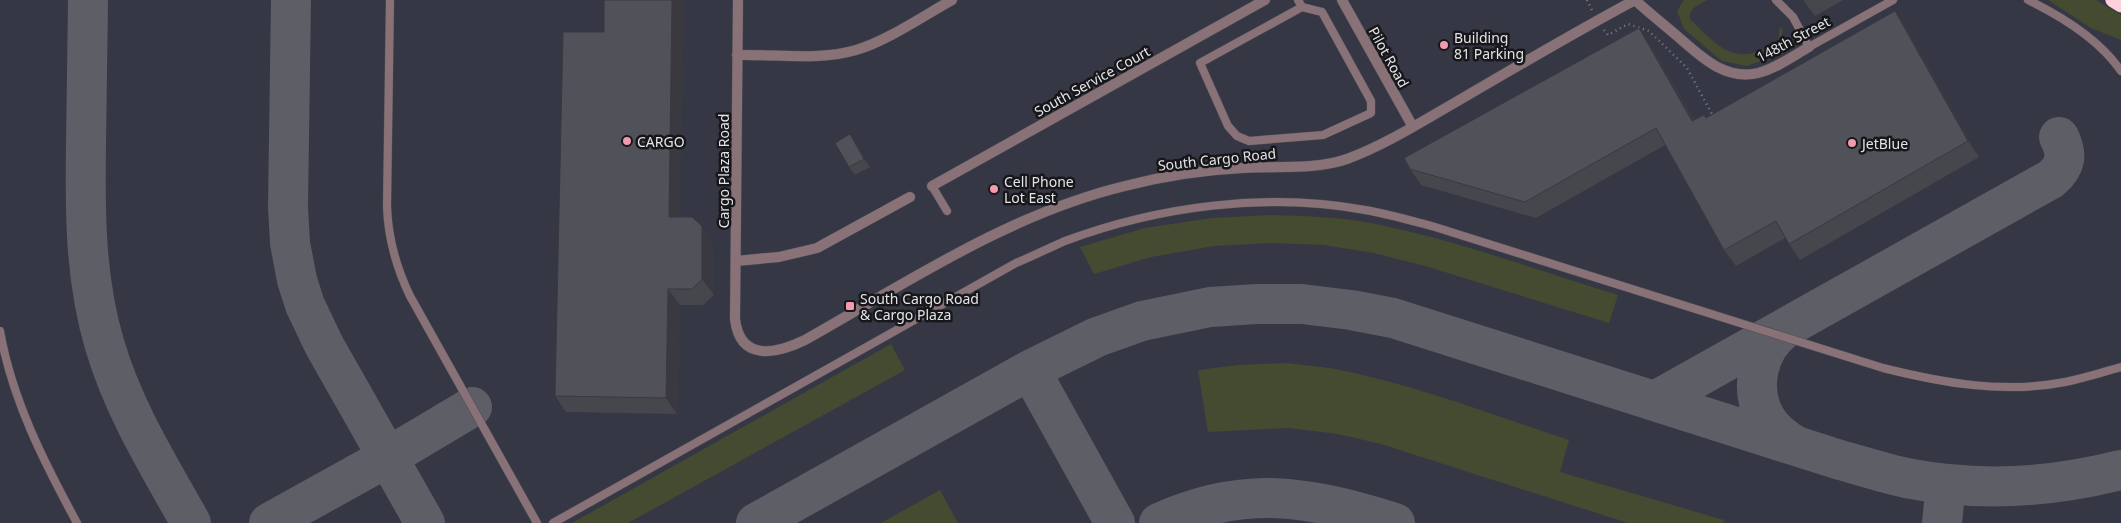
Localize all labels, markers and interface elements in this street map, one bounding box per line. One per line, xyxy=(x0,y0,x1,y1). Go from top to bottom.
street label: 148th Street xyxy=(1753,12,1833,66)
street label: Pilot Road xyxy=(1365,23,1413,91)
place label: Building 81 Parking xyxy=(1454,28,1524,63)
marker: Building 81 Parking xyxy=(1438,39,1450,51)
street label: South Service Court xyxy=(1031,41,1153,121)
street label: Cargo Plaza Road xyxy=(714,114,733,228)
place label: CARGO xyxy=(637,132,685,151)
place label: JetBlue xyxy=(1860,134,1908,153)
marker: CARGO xyxy=(621,135,633,147)
marker: JetBlue xyxy=(1846,137,1858,149)
street label: South Cargo Road xyxy=(1157,143,1277,175)
place label: Cell Phone Lot East xyxy=(1004,172,1074,207)
marker: Cell Phone Lot East xyxy=(988,183,1000,195)
place label: South Cargo Road & Cargo Plaza xyxy=(860,289,979,324)
marker: South Cargo Road & Cargo Plaza xyxy=(844,300,856,312)

